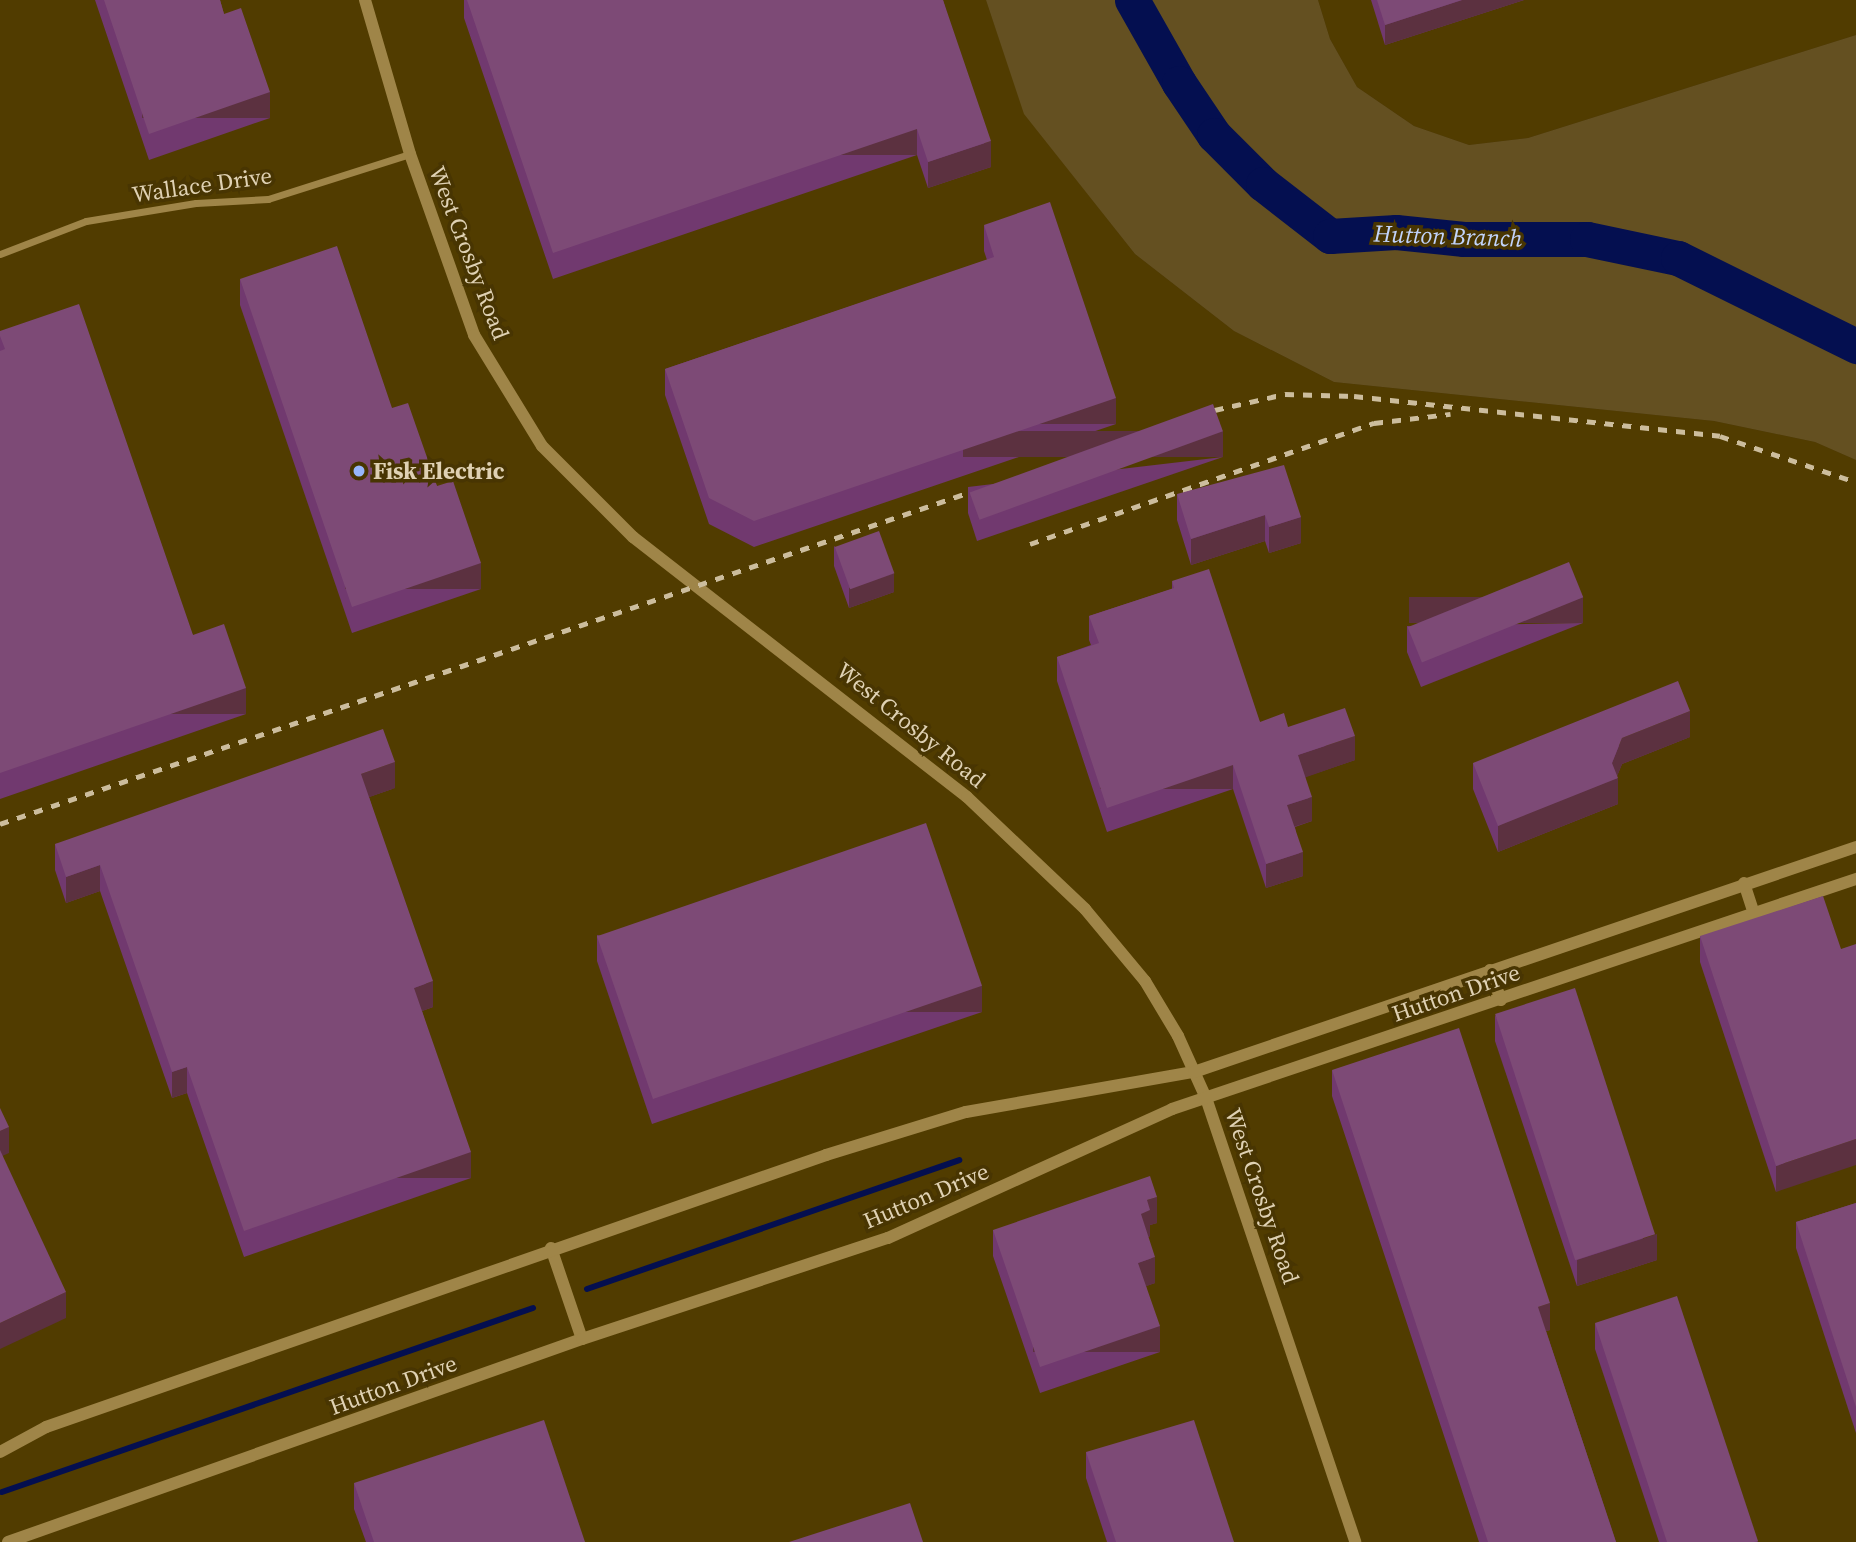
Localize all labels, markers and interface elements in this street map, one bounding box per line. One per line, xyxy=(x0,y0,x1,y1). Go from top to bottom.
street label: Wallace Drive xyxy=(130,162,274,208)
street label: West Crosby Road xyxy=(423,162,515,344)
water label: Hutton Branch xyxy=(1373,219,1523,253)
place label: Fisk Electric xyxy=(373,457,505,485)
marker: Fisk Electric xyxy=(351,463,367,479)
street label: West Crosby Road xyxy=(831,656,991,794)
street label: Hutton Drive xyxy=(1388,958,1524,1028)
street label: West Crosby Road xyxy=(1219,1105,1305,1287)
street label: Hutton Drive xyxy=(859,1157,993,1235)
street label: Hutton Drive xyxy=(326,1349,460,1421)

